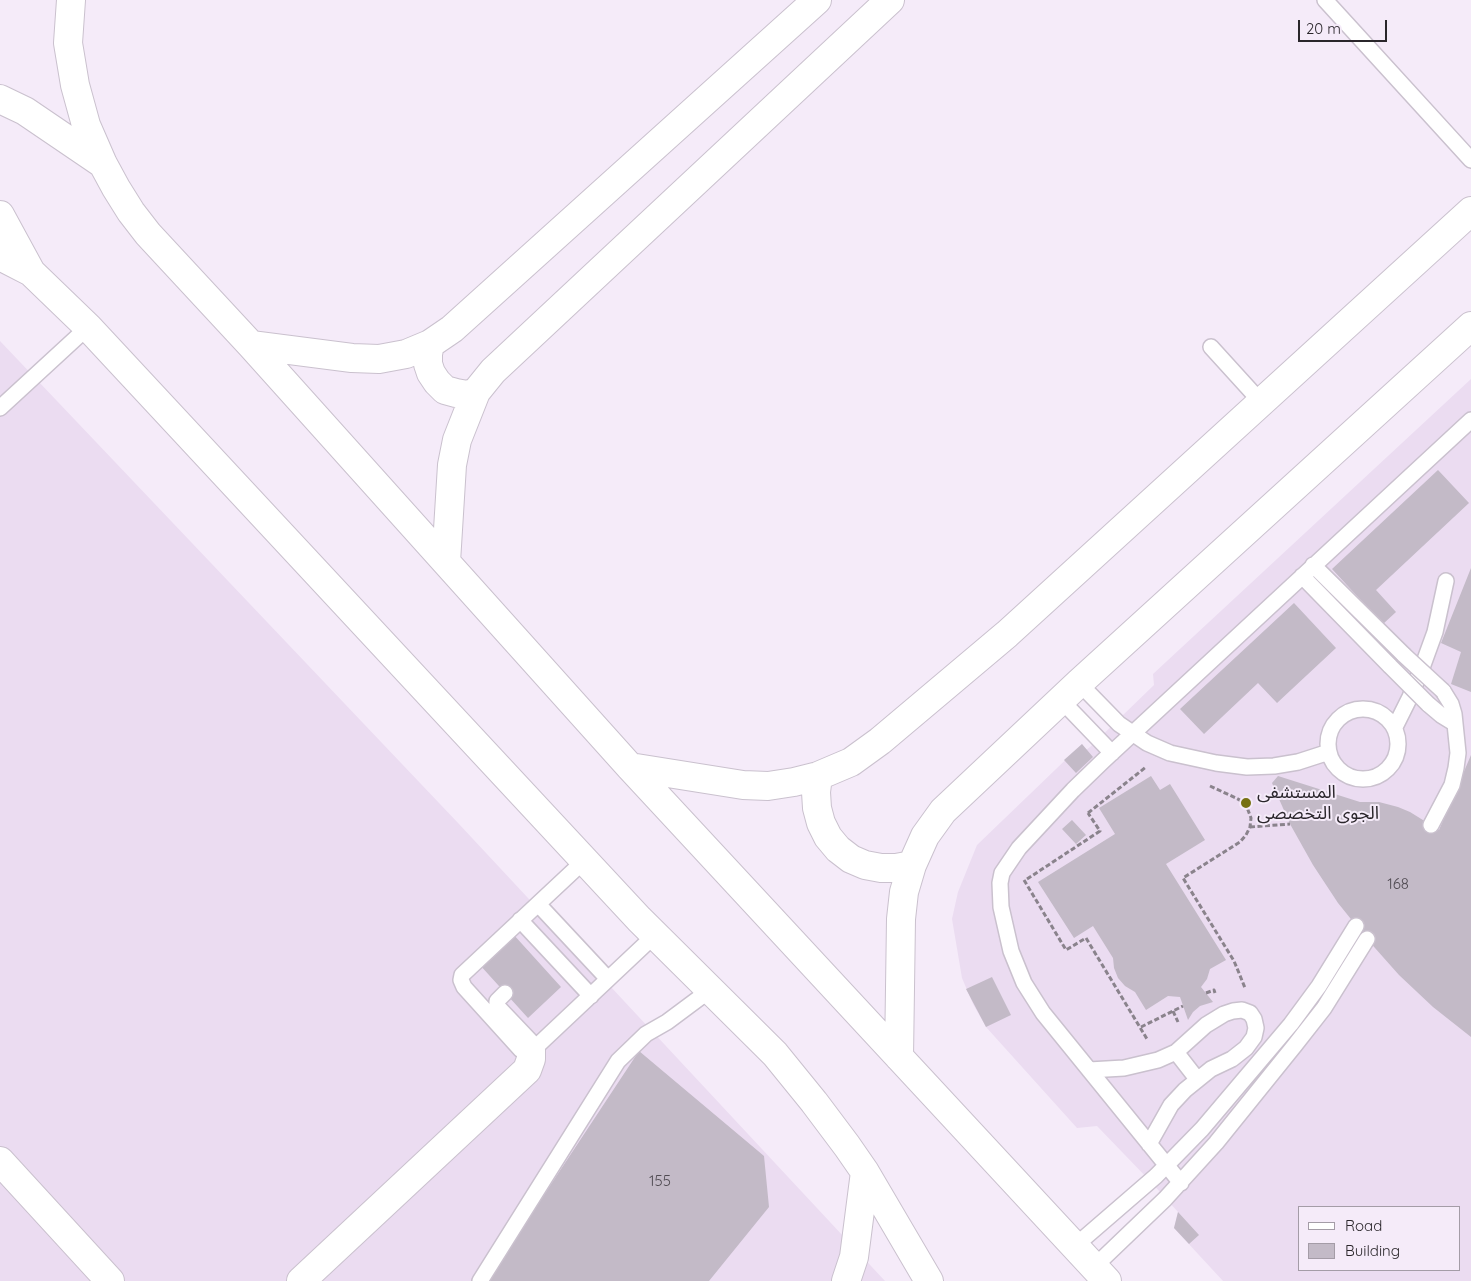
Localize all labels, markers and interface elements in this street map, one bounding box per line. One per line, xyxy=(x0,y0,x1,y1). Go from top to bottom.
scale bar xyxy=(1301,10,1390,42)
text: 20 m xyxy=(1306,19,1341,38)
place label: المستشفى الجوى التخصصى xyxy=(1257,782,1379,824)
marker: المستشفى الجوى التخصصى xyxy=(1239,796,1253,810)
house number: 168 xyxy=(1387,875,1409,893)
house number: 155 xyxy=(649,1172,671,1190)
legend xyxy=(1298,1206,1461,1271)
text: Road xyxy=(1345,1216,1382,1235)
text: Building xyxy=(1345,1241,1400,1260)

